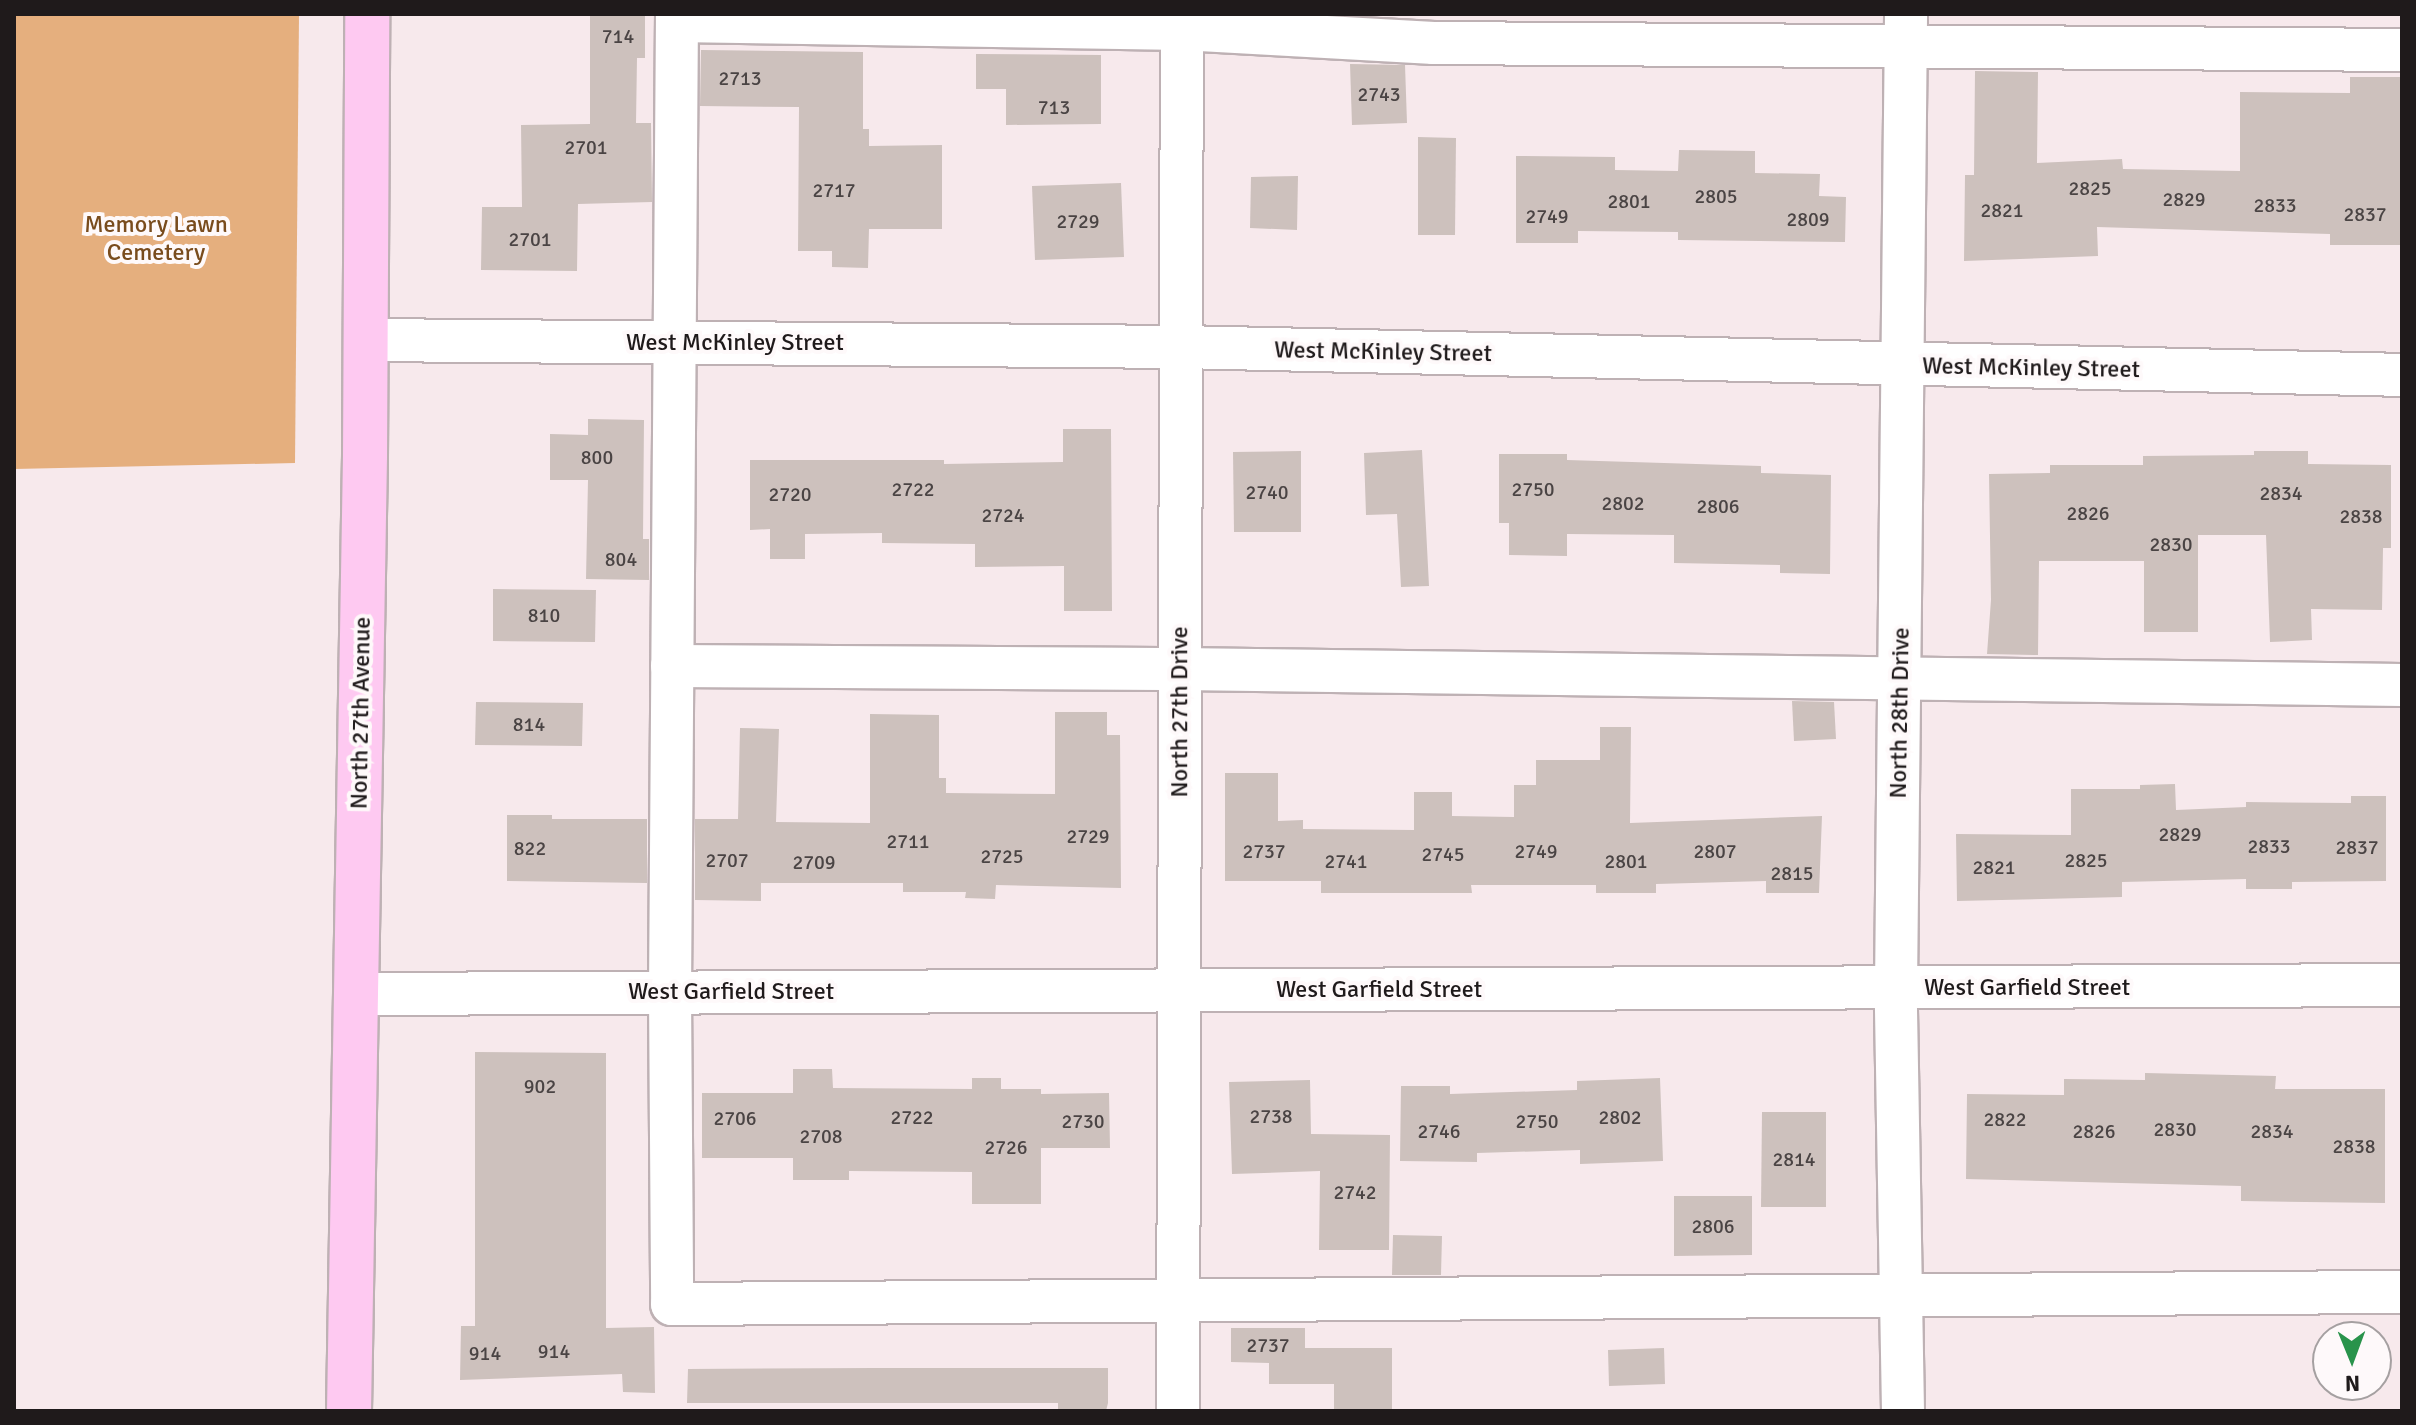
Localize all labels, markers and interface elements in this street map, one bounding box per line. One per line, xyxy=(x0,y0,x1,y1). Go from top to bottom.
house number: 714 xyxy=(602,24,634,48)
house number: 2713 xyxy=(718,66,762,90)
house number: 2743 xyxy=(1357,82,1401,106)
house number: 713 xyxy=(1038,95,1070,119)
house number: 2701 xyxy=(564,135,608,159)
house number: 2825 xyxy=(2068,176,2112,200)
house number: 2717 xyxy=(812,178,856,202)
house number: 2805 xyxy=(1694,184,1738,208)
house number: 2829 xyxy=(2162,187,2206,211)
house number: 2801 xyxy=(1607,189,1651,213)
house number: 2833 xyxy=(2253,193,2297,217)
house number: 2821 xyxy=(1980,198,2024,222)
house number: 2837 xyxy=(2343,202,2387,226)
house number: 2749 xyxy=(1525,204,1569,228)
house number: 2809 xyxy=(1786,207,1830,231)
house number: 2729 xyxy=(1056,209,1100,233)
park label: Memory Lawn Cemetery xyxy=(84,211,228,267)
house number: 2701 xyxy=(508,227,552,251)
street label: West McKinley Street xyxy=(626,329,844,357)
street label: West McKinley Street xyxy=(1274,336,1492,368)
street label: West McKinley Street xyxy=(1922,352,2140,384)
house number: 800 xyxy=(581,445,613,469)
house number: 2722 xyxy=(891,477,935,501)
house number: 2750 xyxy=(1511,477,1555,501)
house number: 2740 xyxy=(1245,480,1289,504)
house number: 2834 xyxy=(2259,481,2303,505)
house number: 2720 xyxy=(768,482,812,506)
house number: 2802 xyxy=(1601,491,1645,515)
house number: 2806 xyxy=(1696,494,1740,518)
house number: 2826 xyxy=(2066,501,2110,525)
house number: 2724 xyxy=(981,503,1025,527)
house number: 2838 xyxy=(2339,504,2383,528)
house number: 2830 xyxy=(2149,532,2193,556)
house number: 804 xyxy=(605,547,637,571)
house number: 810 xyxy=(528,603,560,627)
street label: North 27th Avenue xyxy=(345,616,377,810)
street label: North 27th Drive xyxy=(1166,626,1194,798)
street label: North 28th Drive xyxy=(1884,627,1916,799)
house number: 814 xyxy=(513,712,545,736)
house number: 2829 xyxy=(2158,822,2202,846)
house number: 2729 xyxy=(1066,824,1110,848)
house number: 2711 xyxy=(886,829,930,853)
house number: 2833 xyxy=(2247,834,2291,858)
house number: 2837 xyxy=(2335,835,2379,859)
house number: 822 xyxy=(514,836,546,860)
house number: 2737 xyxy=(1242,839,1286,863)
house number: 2749 xyxy=(1514,839,1558,863)
house number: 2807 xyxy=(1693,839,1737,863)
house number: 2745 xyxy=(1421,842,1465,866)
house number: 2725 xyxy=(980,844,1024,868)
house number: 2707 xyxy=(705,848,749,872)
house number: 2825 xyxy=(2064,848,2108,872)
house number: 2741 xyxy=(1324,849,1368,873)
house number: 2801 xyxy=(1604,849,1648,873)
house number: 2709 xyxy=(792,850,836,874)
house number: 2821 xyxy=(1972,855,2016,879)
house number: 2815 xyxy=(1770,861,1814,885)
street label: West Garfield Street xyxy=(1924,974,2130,1002)
street label: West Garfield Street xyxy=(1276,976,1482,1004)
street label: West Garfield Street xyxy=(628,978,834,1006)
house number: 902 xyxy=(524,1074,556,1098)
house number: 2738 xyxy=(1249,1104,1293,1128)
house number: 2722 xyxy=(890,1105,934,1129)
house number: 2802 xyxy=(1598,1105,1642,1129)
house number: 2706 xyxy=(713,1106,757,1130)
house number: 2822 xyxy=(1983,1107,2027,1131)
house number: 2730 xyxy=(1061,1109,1105,1133)
house number: 2750 xyxy=(1515,1109,1559,1133)
house number: 2830 xyxy=(2153,1117,2197,1141)
house number: 2746 xyxy=(1417,1119,1461,1143)
house number: 2826 xyxy=(2072,1119,2116,1143)
house number: 2834 xyxy=(2250,1119,2294,1143)
house number: 2708 xyxy=(799,1124,843,1148)
house number: 2838 xyxy=(2332,1134,2376,1158)
house number: 2726 xyxy=(984,1135,1028,1159)
house number: 2814 xyxy=(1772,1147,1816,1171)
house number: 2742 xyxy=(1333,1180,1377,1204)
house number: 2806 xyxy=(1691,1214,1735,1238)
north arrow xyxy=(2312,1321,2392,1401)
house number: 2737 xyxy=(1246,1333,1290,1357)
house number: 914 xyxy=(538,1339,570,1363)
house number: 914 xyxy=(469,1341,501,1365)
text: N xyxy=(2345,1370,2360,1397)

